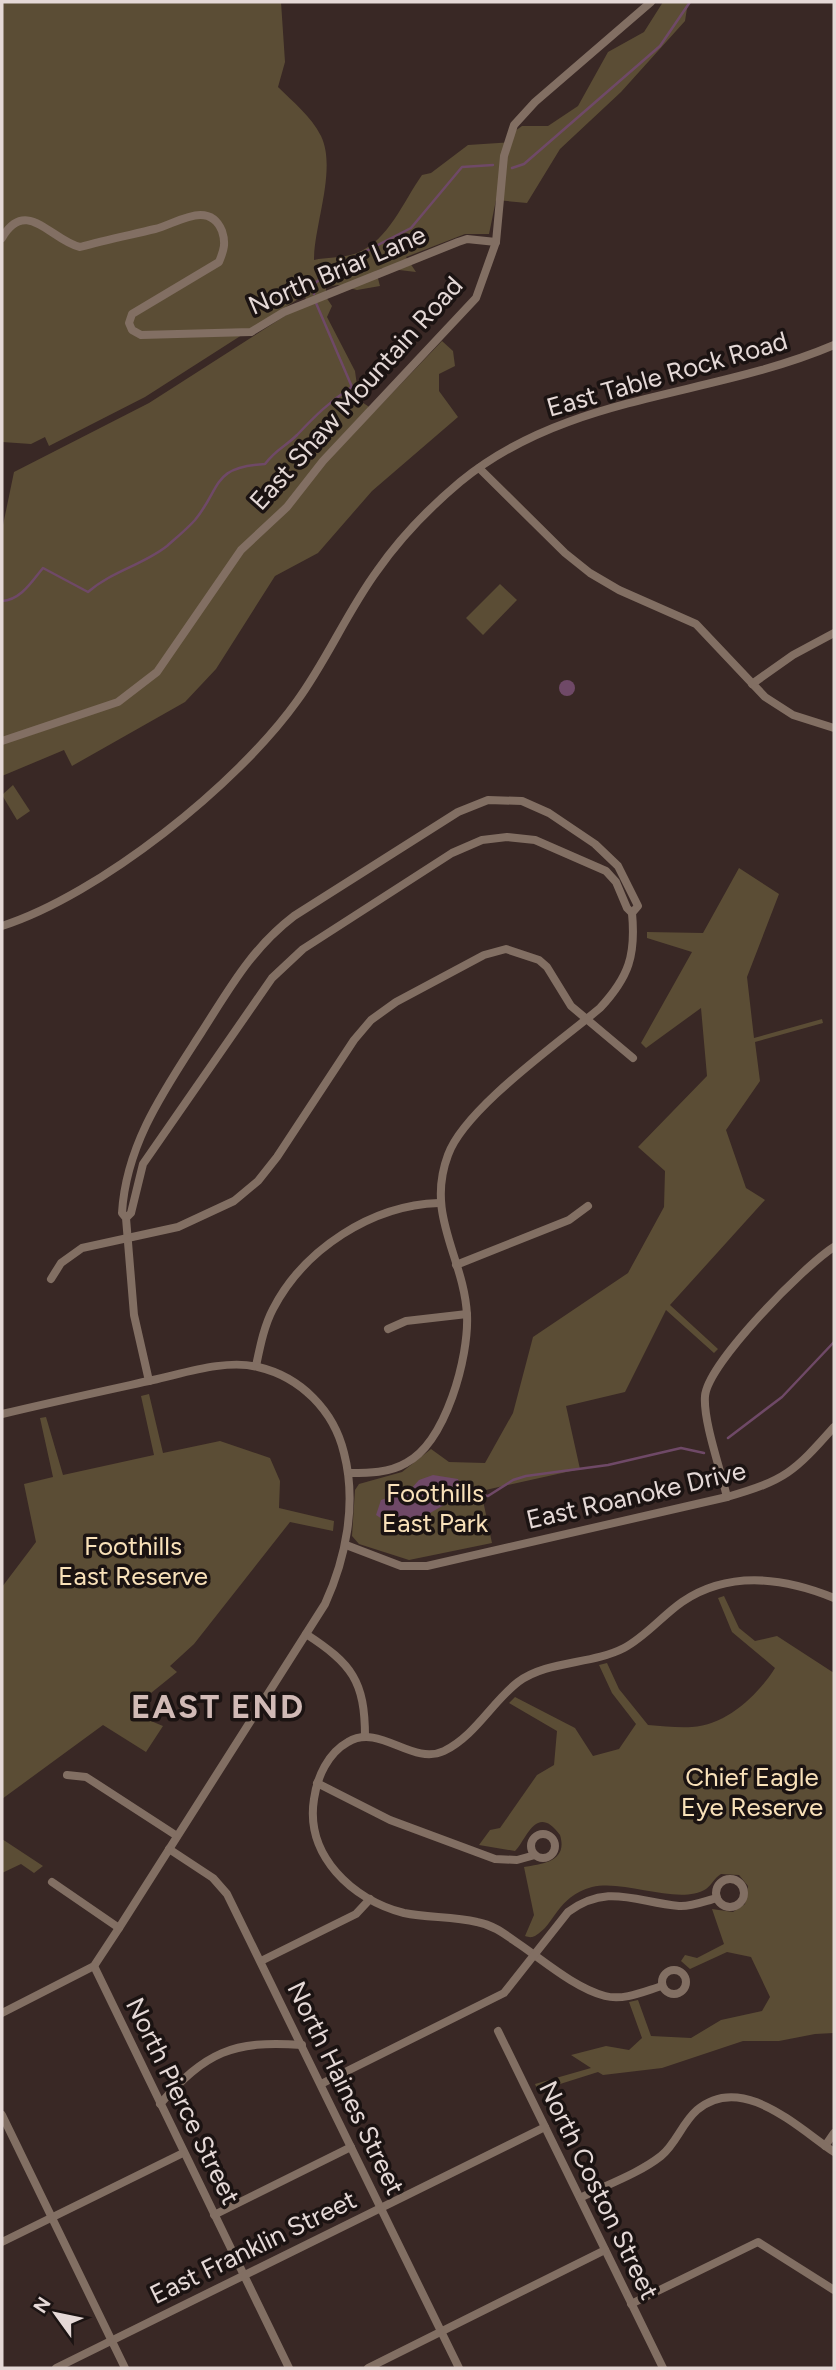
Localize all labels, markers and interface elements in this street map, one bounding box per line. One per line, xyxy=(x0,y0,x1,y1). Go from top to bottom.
street label: North Briar Lane xyxy=(244,218,430,322)
street label: East Shaw Mountain Road xyxy=(243,270,469,516)
street label: East Table Rock Road xyxy=(543,324,791,424)
street label: East Roanoke Drive xyxy=(523,1454,749,1536)
park label: Foothills East Park xyxy=(382,1477,489,1539)
park label: Foothills East Reserve xyxy=(58,1530,208,1592)
district label: EAST END xyxy=(131,1687,305,1726)
park label: Chief Eagle Eye Reserve xyxy=(681,1761,823,1823)
street label: North Haines Street xyxy=(280,1976,412,2200)
street label: North Pierce Street xyxy=(119,1992,247,2210)
street label: North Coston Street xyxy=(532,2075,666,2305)
street label: East Franklin Street xyxy=(145,2183,362,2311)
north arrow xyxy=(21,2279,91,2349)
text: N xyxy=(29,2293,56,2317)

